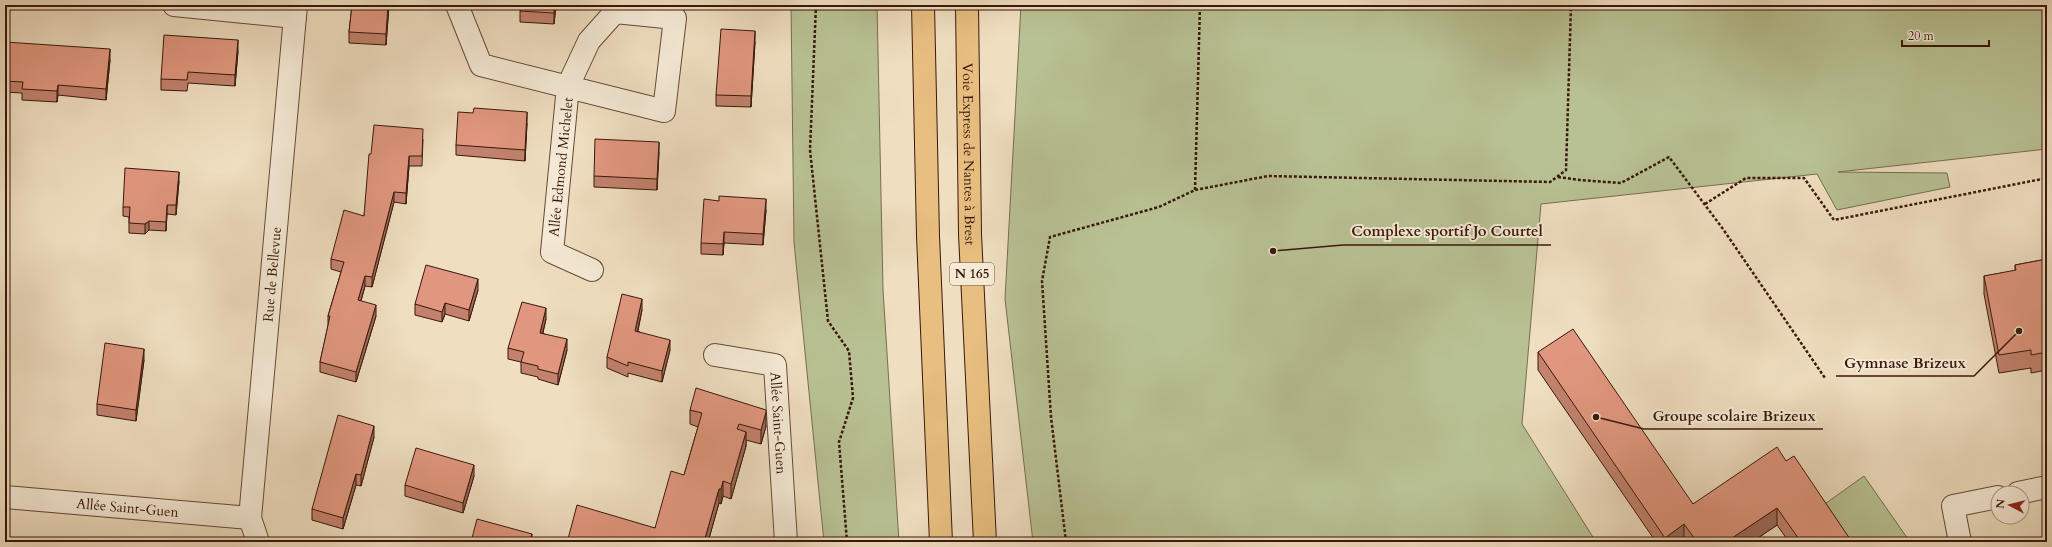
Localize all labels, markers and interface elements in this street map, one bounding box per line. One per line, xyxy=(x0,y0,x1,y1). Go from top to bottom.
scale bar xyxy=(1902,22,1989,48)
text: 20 m xyxy=(1908,28,1935,44)
street label: Voie Express de Nantes à Brest xyxy=(958,63,980,246)
street label: Allée Edmond Michelet xyxy=(544,96,578,238)
callout: Complexe sportif Jo Courtel xyxy=(1343,218,1551,245)
text: Complexe sportif Jo Courtel xyxy=(1351,221,1543,241)
street label: Rue de Bellevue xyxy=(258,226,286,323)
road number: N 165 xyxy=(950,263,994,285)
callout: Gymnase Brizeux xyxy=(1836,349,1974,376)
text: Gymnase Brizeux xyxy=(1844,353,1966,373)
street label: Allée Saint-Guen xyxy=(766,371,791,475)
callout: Groupe scolaire Brizeux xyxy=(1644,402,1823,429)
text: Groupe scolaire Brizeux xyxy=(1652,406,1816,426)
north arrow xyxy=(1990,485,2030,525)
street label: Allée Saint-Guen xyxy=(76,494,179,521)
text: N xyxy=(1993,498,2009,509)

